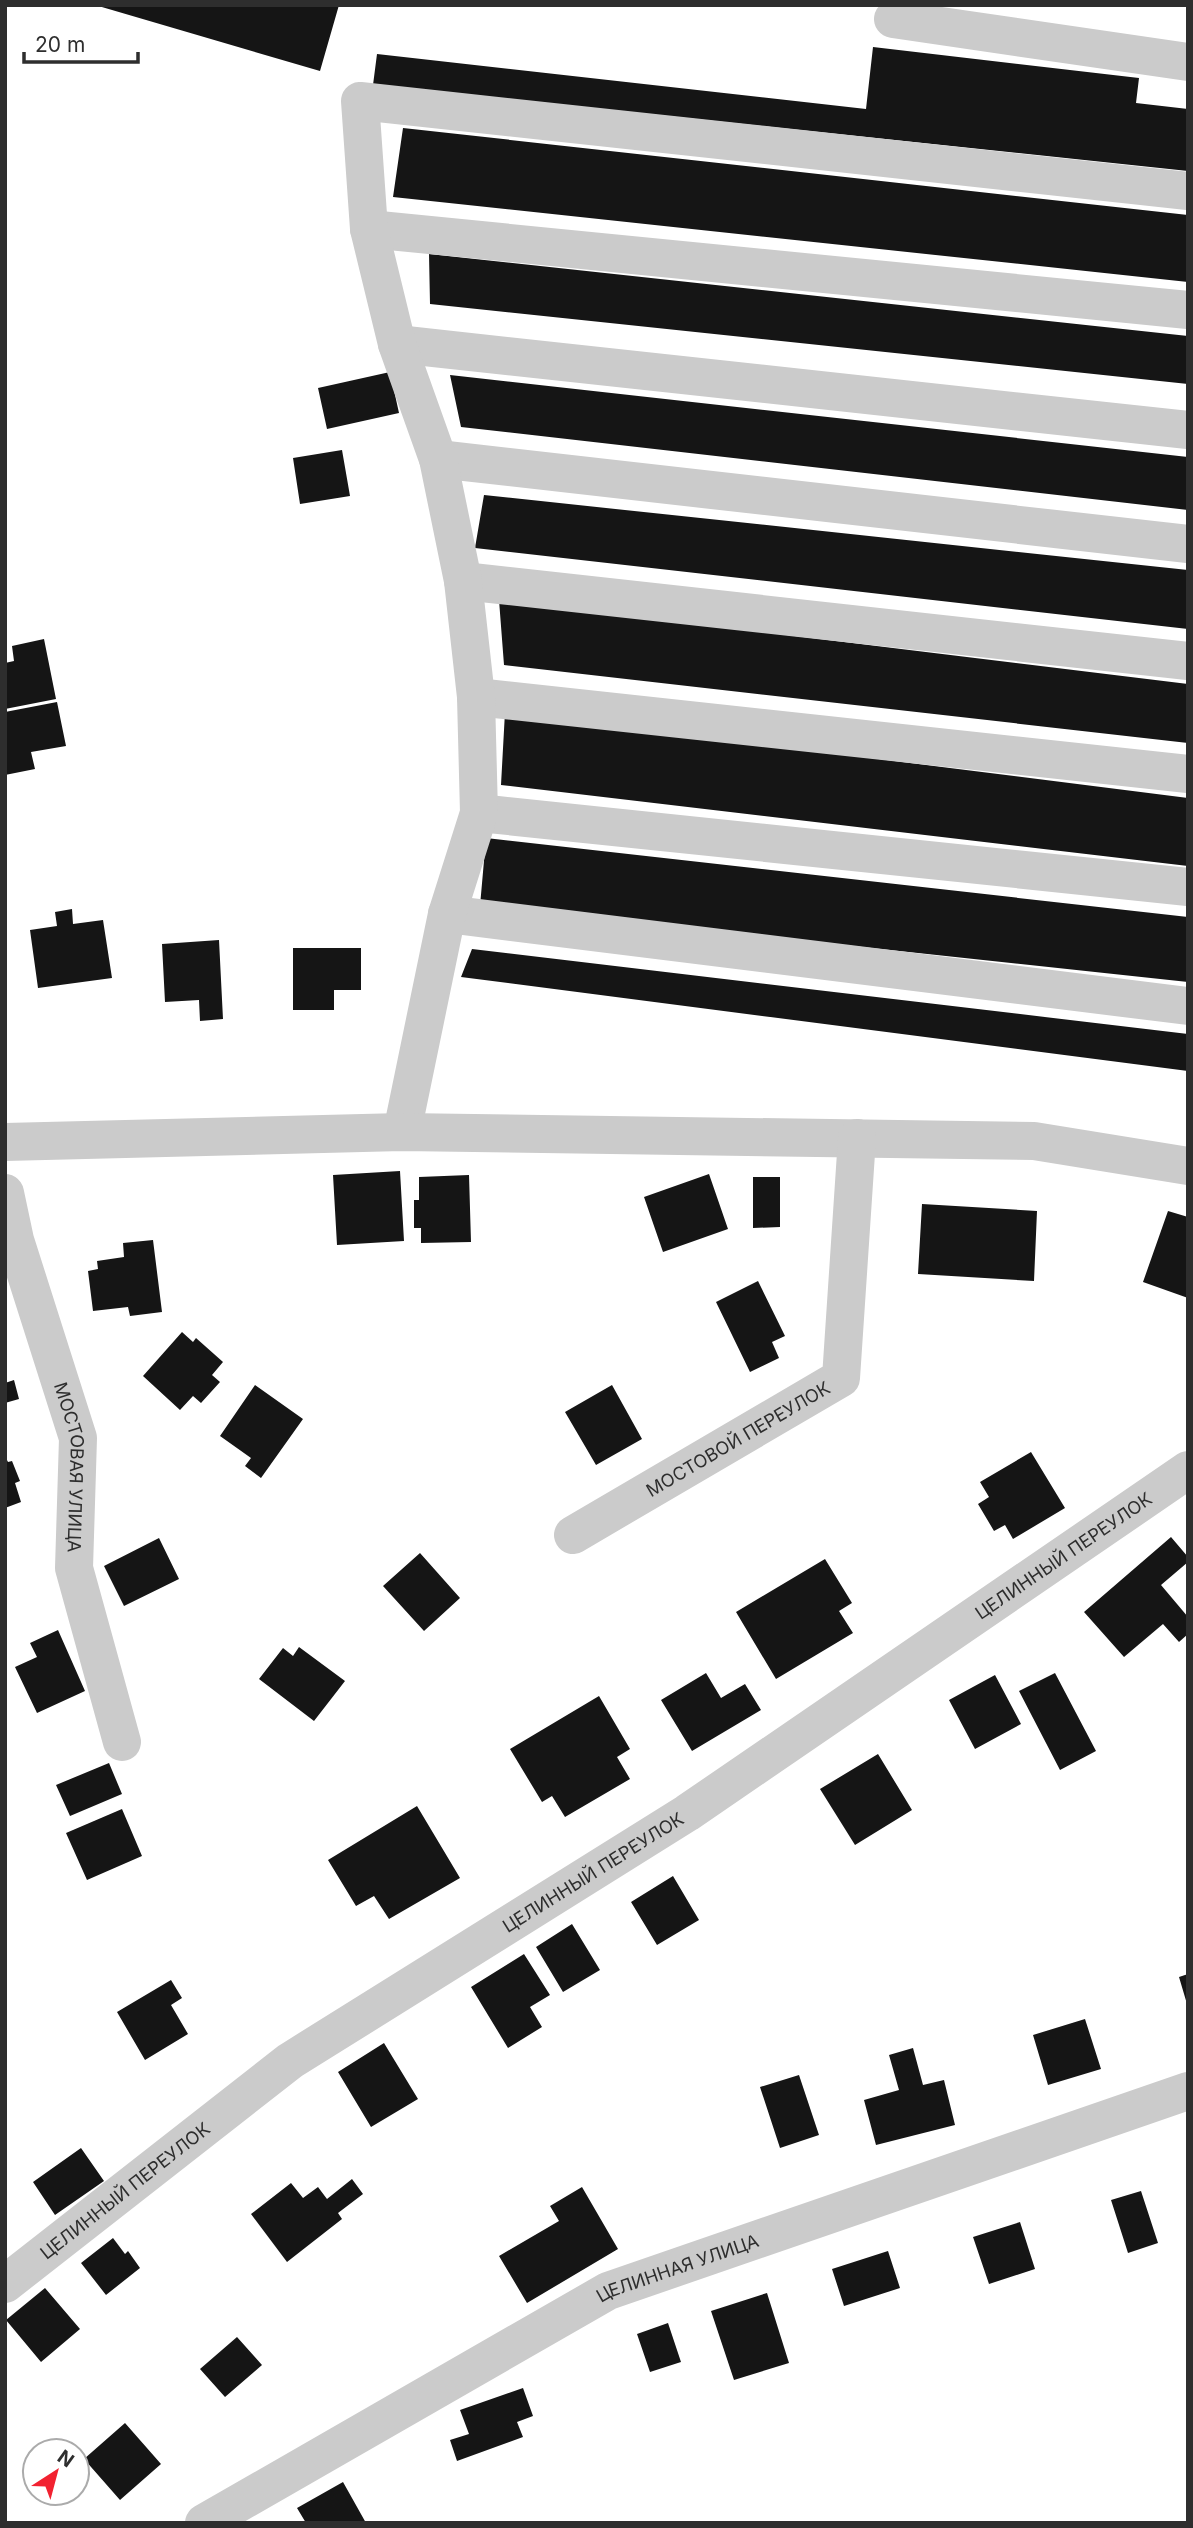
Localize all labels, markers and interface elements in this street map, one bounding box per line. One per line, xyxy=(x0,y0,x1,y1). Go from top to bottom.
scale bar xyxy=(24,21,138,65)
text: 20 m xyxy=(35,32,85,57)
street label: МОСТОВОЙ ПЕРЕУЛОК xyxy=(642,1376,833,1500)
street label: МОСТОВАЯ УЛИЦА xyxy=(50,1379,89,1553)
street label: ЦЕЛИННЫЙ ПЕРЕУЛОК xyxy=(971,1488,1156,1623)
street label: ЦЕЛИННЫЙ ПЕРЕУЛОК xyxy=(499,1807,687,1936)
street label: ЦЕЛИННЫЙ ПЕРЕУЛОК xyxy=(36,2118,214,2263)
street label: ЦЕЛИННАЯ УЛИЦА xyxy=(592,2229,761,2306)
north arrow xyxy=(21,2437,91,2507)
text: N xyxy=(53,2445,78,2472)

